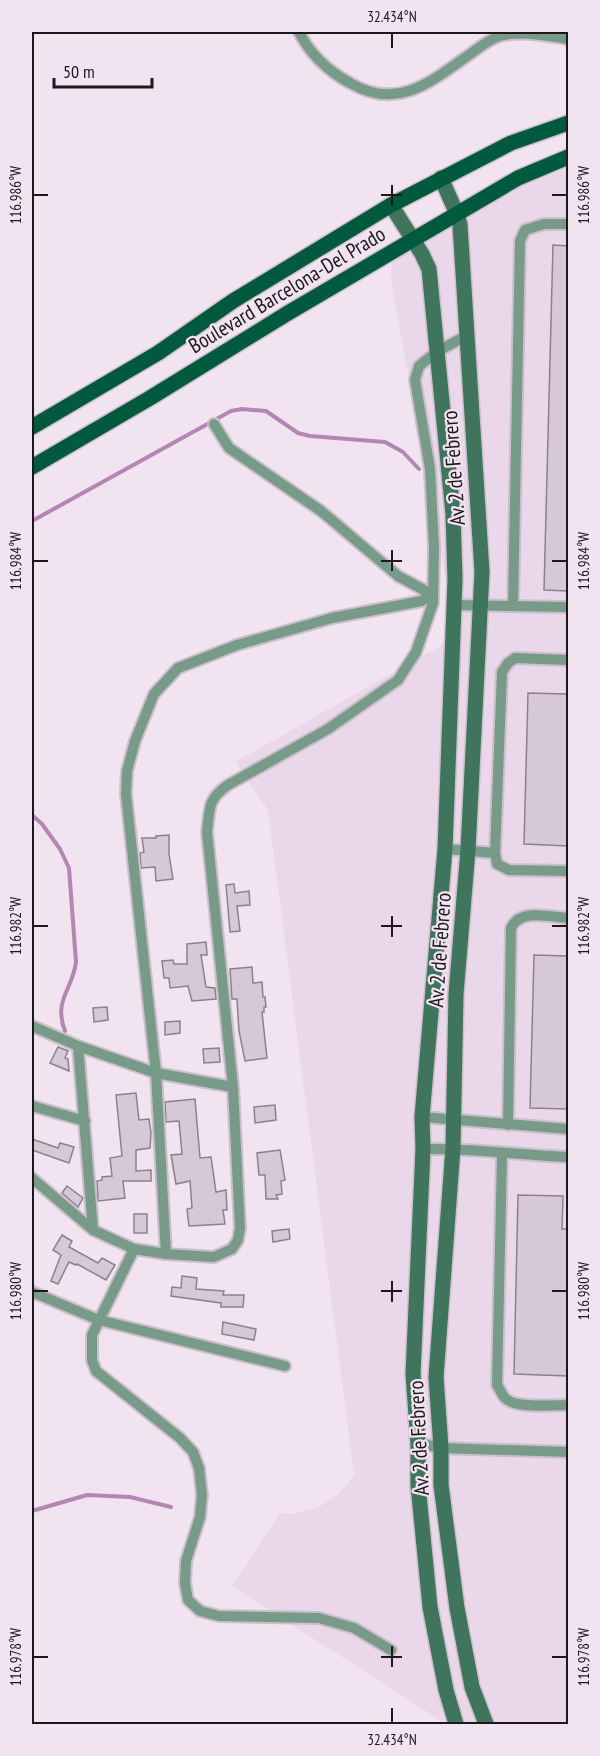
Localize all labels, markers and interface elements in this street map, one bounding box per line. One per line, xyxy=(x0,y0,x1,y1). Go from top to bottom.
text: 32.434°N xyxy=(367,7,417,26)
scale bar xyxy=(54,51,152,89)
text: 50 m xyxy=(63,60,95,83)
text: 116.986°W xyxy=(6,166,25,224)
text: 116.986°W xyxy=(574,166,593,224)
street label: Boulevard Barcelona-Del Prado xyxy=(183,220,390,359)
street label: Av. 2 de Febrero xyxy=(436,410,471,526)
text: 116.984°W xyxy=(6,532,25,590)
text: 116.984°W xyxy=(574,532,593,590)
street label: Av. 2 de Febrero xyxy=(422,892,457,1008)
text: 116.982°W xyxy=(6,897,25,955)
text: 116.982°W xyxy=(574,897,593,955)
text: 116.980°W xyxy=(6,1262,25,1320)
text: 116.980°W xyxy=(574,1262,593,1320)
street label: Av. 2 de Febrero xyxy=(402,1380,435,1496)
text: 116.978°W xyxy=(6,1628,25,1686)
text: 116.978°W xyxy=(574,1628,593,1686)
text: 32.434°N xyxy=(367,1730,417,1749)

